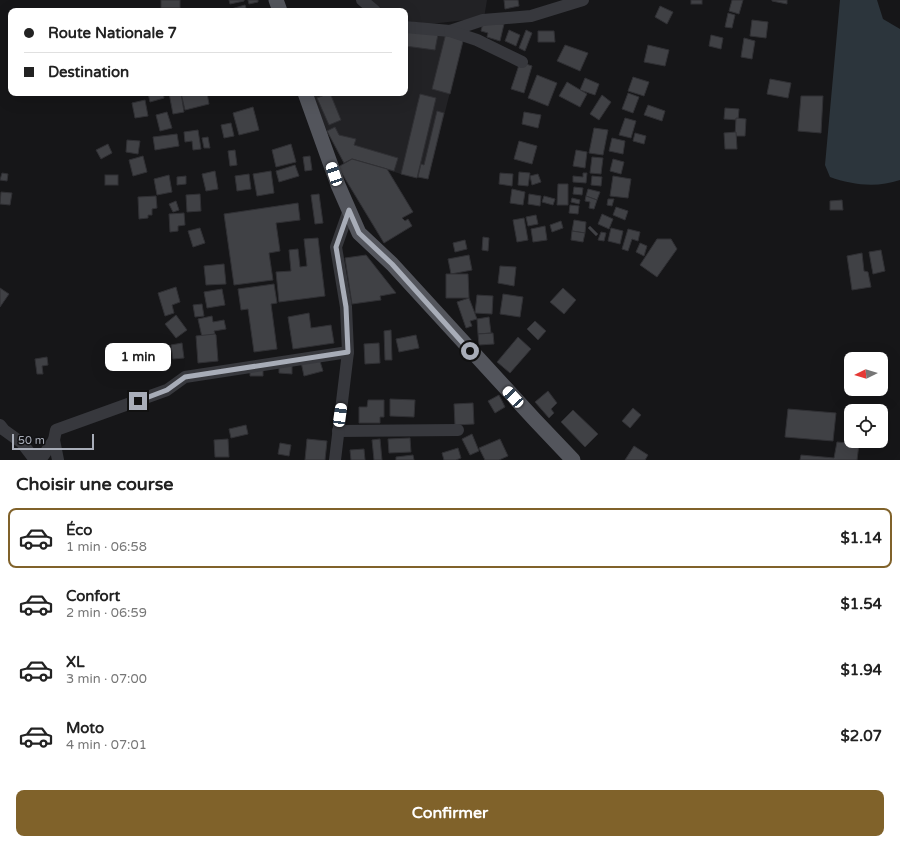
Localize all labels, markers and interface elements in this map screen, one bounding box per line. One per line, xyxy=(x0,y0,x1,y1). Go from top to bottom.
text: Route Nationale 7 xyxy=(48,24,177,42)
text: Destination xyxy=(48,63,129,81)
car xyxy=(324,161,344,187)
route start xyxy=(461,342,479,360)
callout: 1 min xyxy=(105,343,171,371)
text: 1 min xyxy=(121,349,155,365)
north arrow xyxy=(844,352,888,396)
map controls xyxy=(844,352,888,448)
car xyxy=(500,384,526,410)
route end xyxy=(129,392,147,410)
car xyxy=(332,402,348,428)
button: locate xyxy=(844,404,888,448)
scale bar xyxy=(12,432,94,451)
text: 50 m xyxy=(18,434,45,447)
text: Choisir une course xyxy=(16,473,174,495)
icon: car xyxy=(18,520,54,556)
text: Éco xyxy=(66,521,92,539)
text: $1.14 xyxy=(841,529,882,547)
text: 1 min · 06:58 xyxy=(66,539,147,555)
icon: car xyxy=(18,586,54,622)
text: Confort xyxy=(66,587,120,605)
text: $1.54 xyxy=(841,595,882,613)
text: 2 min · 06:59 xyxy=(66,605,147,621)
icon: car xyxy=(18,652,54,688)
text: XL xyxy=(66,653,85,671)
text: $1.94 xyxy=(841,661,882,679)
text: 3 min · 07:00 xyxy=(66,671,147,687)
icon: car xyxy=(18,718,54,754)
text: Moto xyxy=(66,719,104,737)
text: $2.07 xyxy=(841,727,882,745)
text: 4 min · 07:01 xyxy=(66,737,147,753)
button: Confirmer xyxy=(16,790,884,836)

